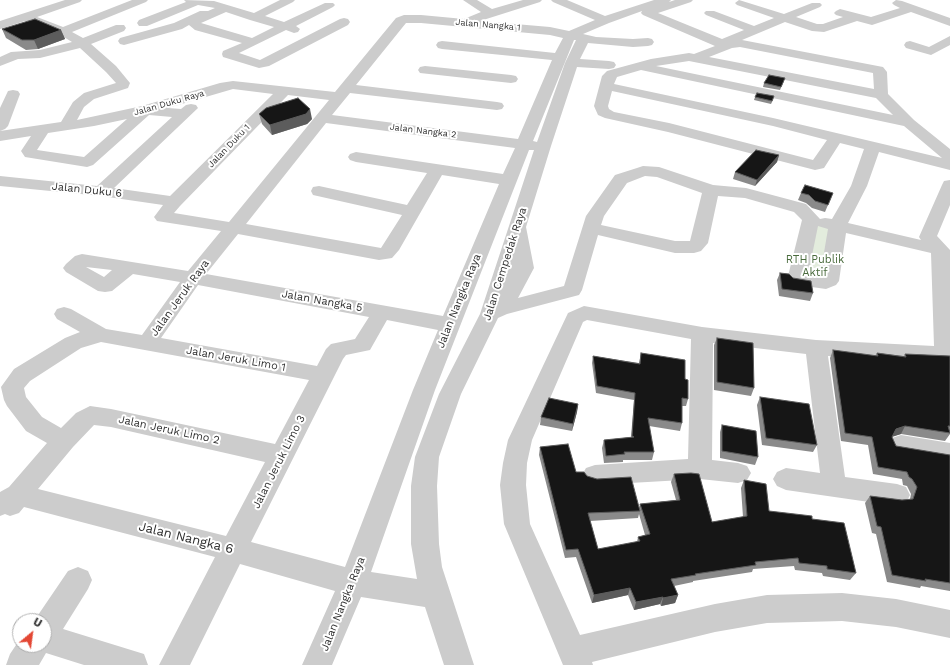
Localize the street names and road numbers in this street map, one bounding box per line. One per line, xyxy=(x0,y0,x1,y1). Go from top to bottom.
street label: Jalan Nangka 1 xyxy=(455,17,521,33)
street label: Jalan Duku Raya xyxy=(133,88,205,118)
street label: Jalan Duku 1 xyxy=(206,122,252,170)
street label: Jalan Nangka 2 xyxy=(389,122,457,140)
street label: Jalan Duku 6 xyxy=(51,180,123,200)
street label: Jalan Cempedak Raya xyxy=(480,206,530,322)
street label: Jalan Nangka Raya xyxy=(434,252,484,350)
street label: Jalan Jeruk Raya xyxy=(148,257,212,339)
street label: Jalan Nangka 5 xyxy=(281,287,363,315)
street label: Jalan Jeruk Limo 1 xyxy=(185,344,287,374)
street label: Jalan Jeruk Limo 2 xyxy=(117,413,221,447)
street label: Jalan Jeruk Limo 3 xyxy=(250,413,308,511)
street label: Jalan Nangka 6 xyxy=(137,519,235,557)
street label: Jalan Nangka Raya xyxy=(318,555,368,653)

